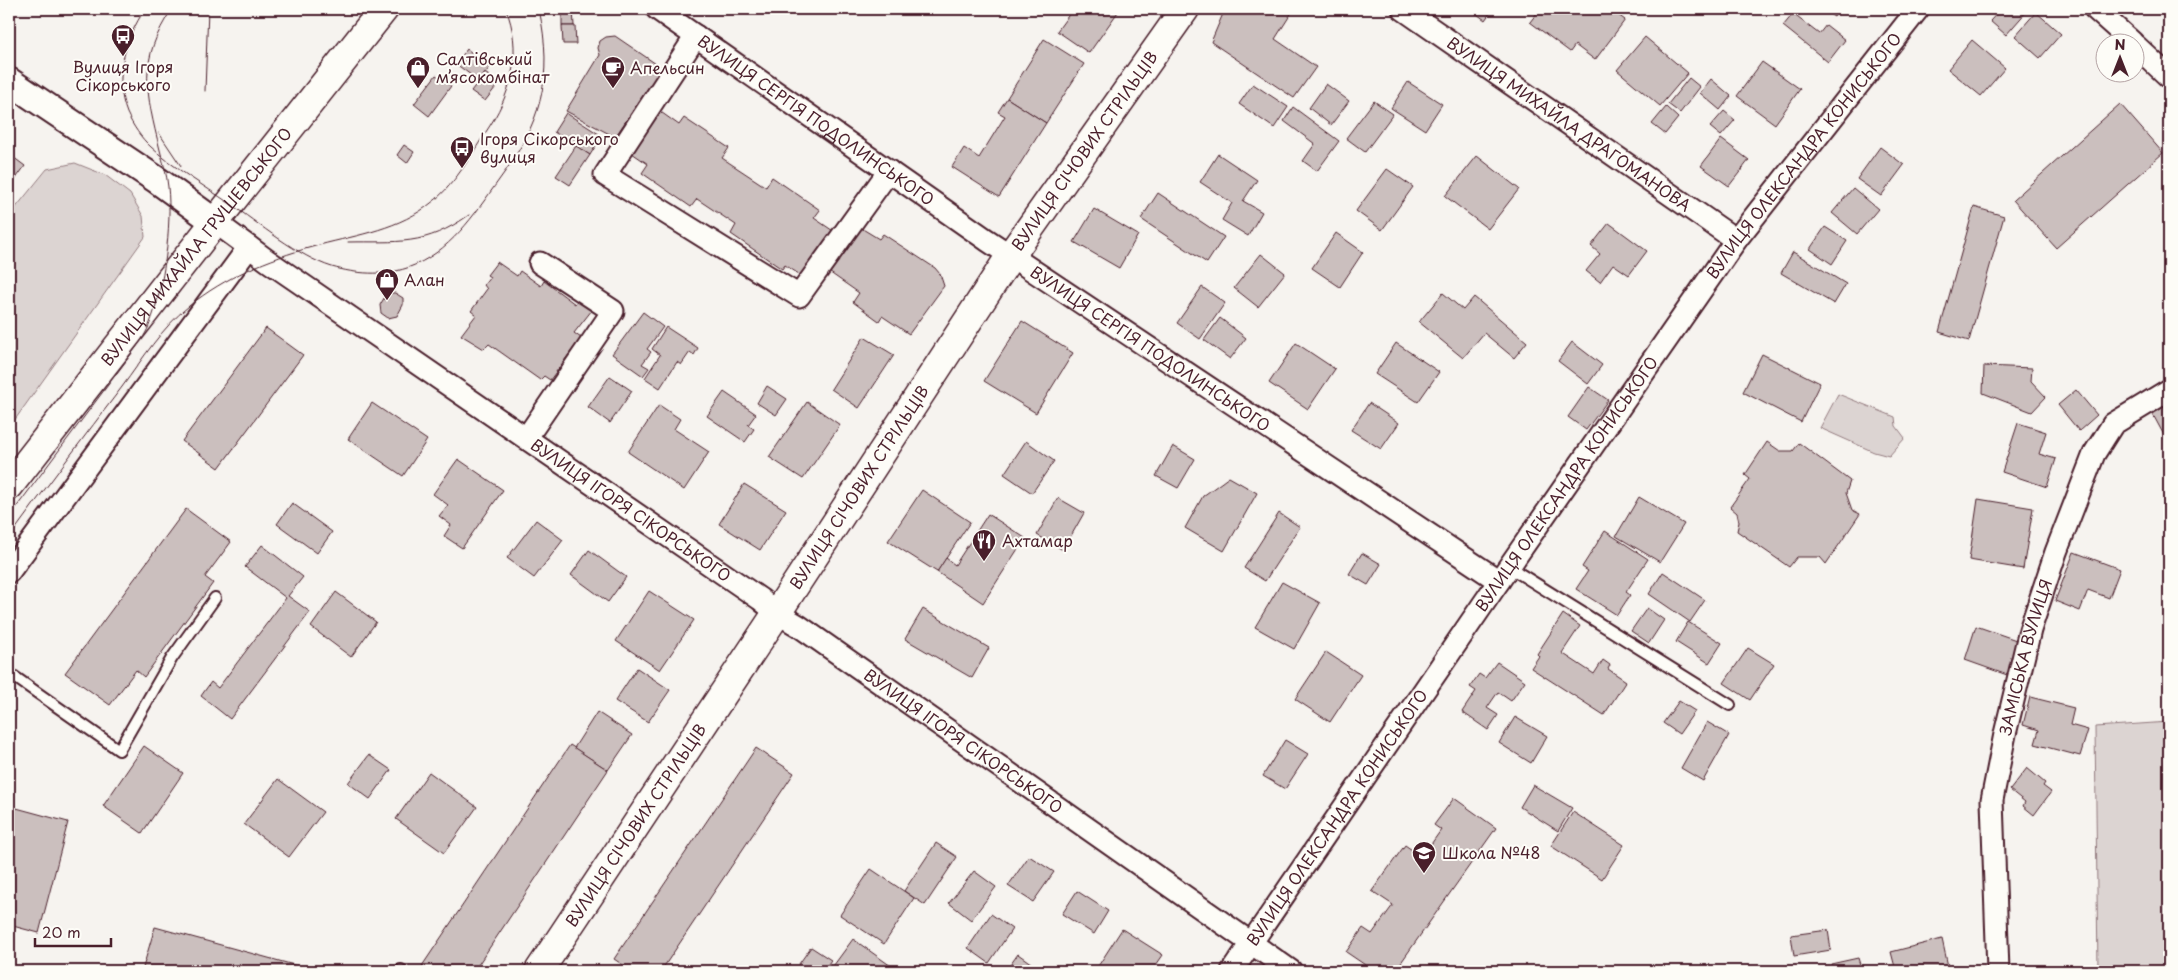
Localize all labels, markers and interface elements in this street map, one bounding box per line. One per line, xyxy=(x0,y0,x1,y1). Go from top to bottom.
bus stop icon: Вулиця Ігоря Сікорського xyxy=(110,23,136,57)
street label: ВУЛИЦЯ ОЛЕКСАНДРА КОНИСЬКОГО xyxy=(1700,27,1906,283)
street label: ВУЛИЦЯ СЕРГІЯ ПОДОЛИНСЬКОГО xyxy=(693,28,940,211)
street label: ВУЛИЦЯ МИХАЙЛА ДРАГОМАНОВА xyxy=(1443,30,1697,217)
north arrow xyxy=(2096,32,2146,82)
text: N xyxy=(2114,34,2126,55)
place label: Салтівський мʼясокомбінат xyxy=(436,46,550,88)
street label: ВУЛИЦЯ СІЧОВИХ СТРІЛЬЦІВ xyxy=(1005,46,1163,255)
place label: Вулиця Ігоря Сікорського xyxy=(72,54,174,96)
shop icon: Салтівський мʼясокомбінат xyxy=(405,55,431,89)
cafe icon: Апельсин xyxy=(600,55,626,89)
place label: Апельсин xyxy=(630,55,705,79)
street label: ВУЛИЦЯ МИХАЙЛА ГРУШЕВСЬКОГО xyxy=(94,122,297,370)
place label: Ігоря Сікорського вулиця xyxy=(480,126,619,168)
bus stop icon: Ігоря Сікорського вулиця xyxy=(449,135,475,169)
street label: ВУЛИЦЯ СЕРГІЯ ПОДОЛИНСЬКОГО xyxy=(1026,259,1276,437)
shop icon: Алан xyxy=(374,267,400,301)
place label: Алан xyxy=(404,267,445,291)
street label: ВУЛИЦЯ ОЛЕКСАНДРА КОНИСЬКОГО xyxy=(1469,351,1663,616)
street label: ВУЛИЦЯ СІЧОВИХ СТРІЛЬЦІВ xyxy=(783,380,934,594)
street label: ВУЛИЦЯ ІГОРЯ СІКОРСЬКОГО xyxy=(526,432,736,587)
restaurant icon: Ахтамар xyxy=(971,528,997,562)
place label: Ахтамар xyxy=(1002,528,1073,552)
street label: ЗАМІСЬКА ВУЛИЦЯ xyxy=(1992,576,2057,737)
street label: ВУЛИЦЯ ІГОРЯ СІКОРСЬКОГО xyxy=(860,662,1068,819)
street label: ВУЛИЦЯ ОЛЕКСАНДРА КОНИСЬКОГО xyxy=(1240,684,1433,950)
street label: ВУЛИЦЯ СІЧОВИХ СТРІЛЬЦІВ xyxy=(559,718,711,931)
school or university icon: Школа №48 xyxy=(1411,840,1437,874)
place label: Школа №48 xyxy=(1442,840,1541,864)
scale bar xyxy=(35,915,111,947)
text: 20 m xyxy=(42,920,81,943)

